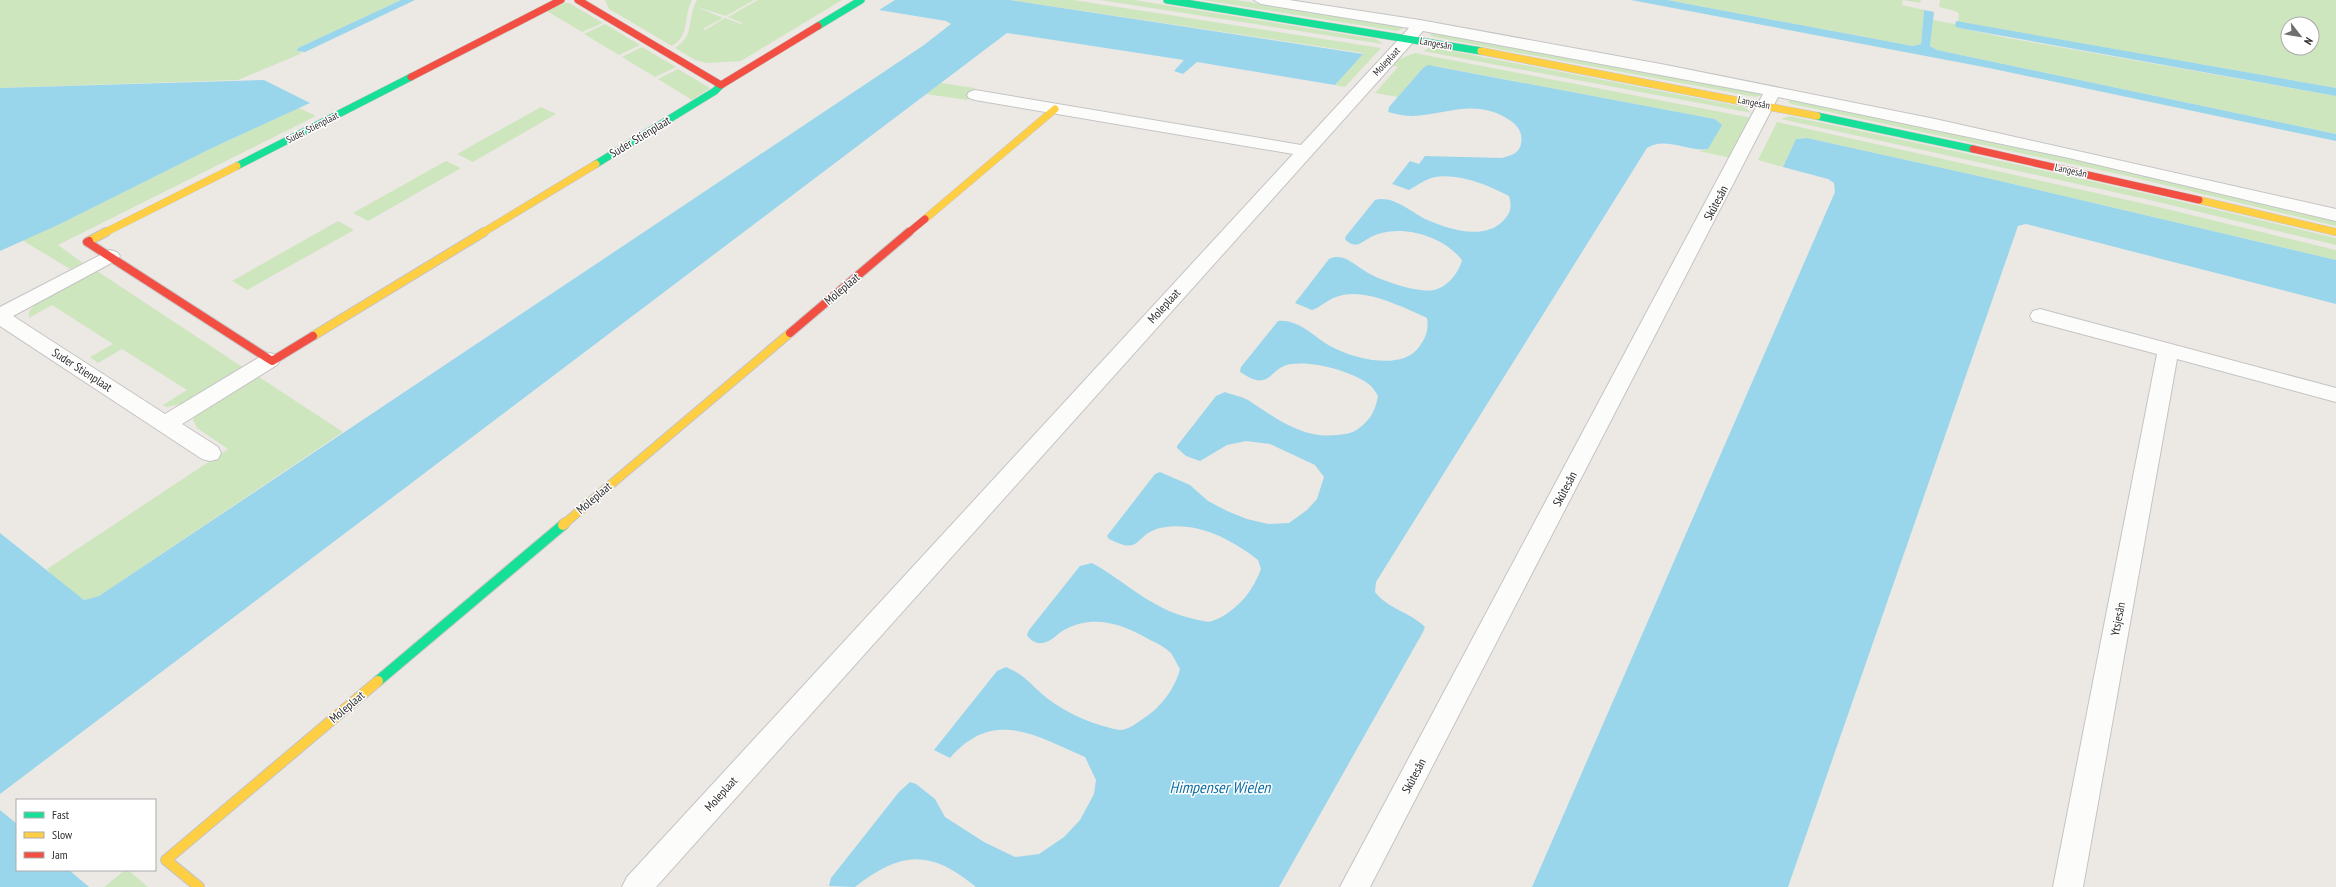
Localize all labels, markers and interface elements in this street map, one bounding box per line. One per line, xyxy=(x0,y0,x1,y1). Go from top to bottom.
north arrow xyxy=(2280,16,2320,56)
street label: Langesân xyxy=(1419,34,1453,53)
text: N xyxy=(2301,35,2316,47)
street label: Moleplaat xyxy=(1370,44,1403,78)
street label: Langesân xyxy=(1737,93,1771,112)
street label: Suder Stienplaat xyxy=(284,109,341,146)
street label: Suder Stienplaat xyxy=(607,112,674,161)
street label: Langesân xyxy=(2054,160,2088,180)
street label: Skûtesân xyxy=(1700,183,1731,223)
street label: Moleplaat xyxy=(821,269,863,308)
street label: Moleplaat xyxy=(1144,285,1184,326)
street label: Suder Stienplaat xyxy=(49,345,116,395)
street label: Skûtesân xyxy=(1549,469,1580,509)
street label: Moleplaat xyxy=(573,478,615,517)
street label: Ytsjesân xyxy=(2107,601,2128,637)
street label: Moleplaat xyxy=(326,687,368,726)
street label: Skûtesân xyxy=(1398,756,1429,796)
street label: Moleplaat xyxy=(701,773,741,814)
water label: Himpenser Wielen xyxy=(1170,777,1271,797)
legend xyxy=(16,799,156,871)
text: Fast xyxy=(52,807,70,822)
text: Slow xyxy=(52,827,73,842)
text: Jam xyxy=(51,847,68,862)

